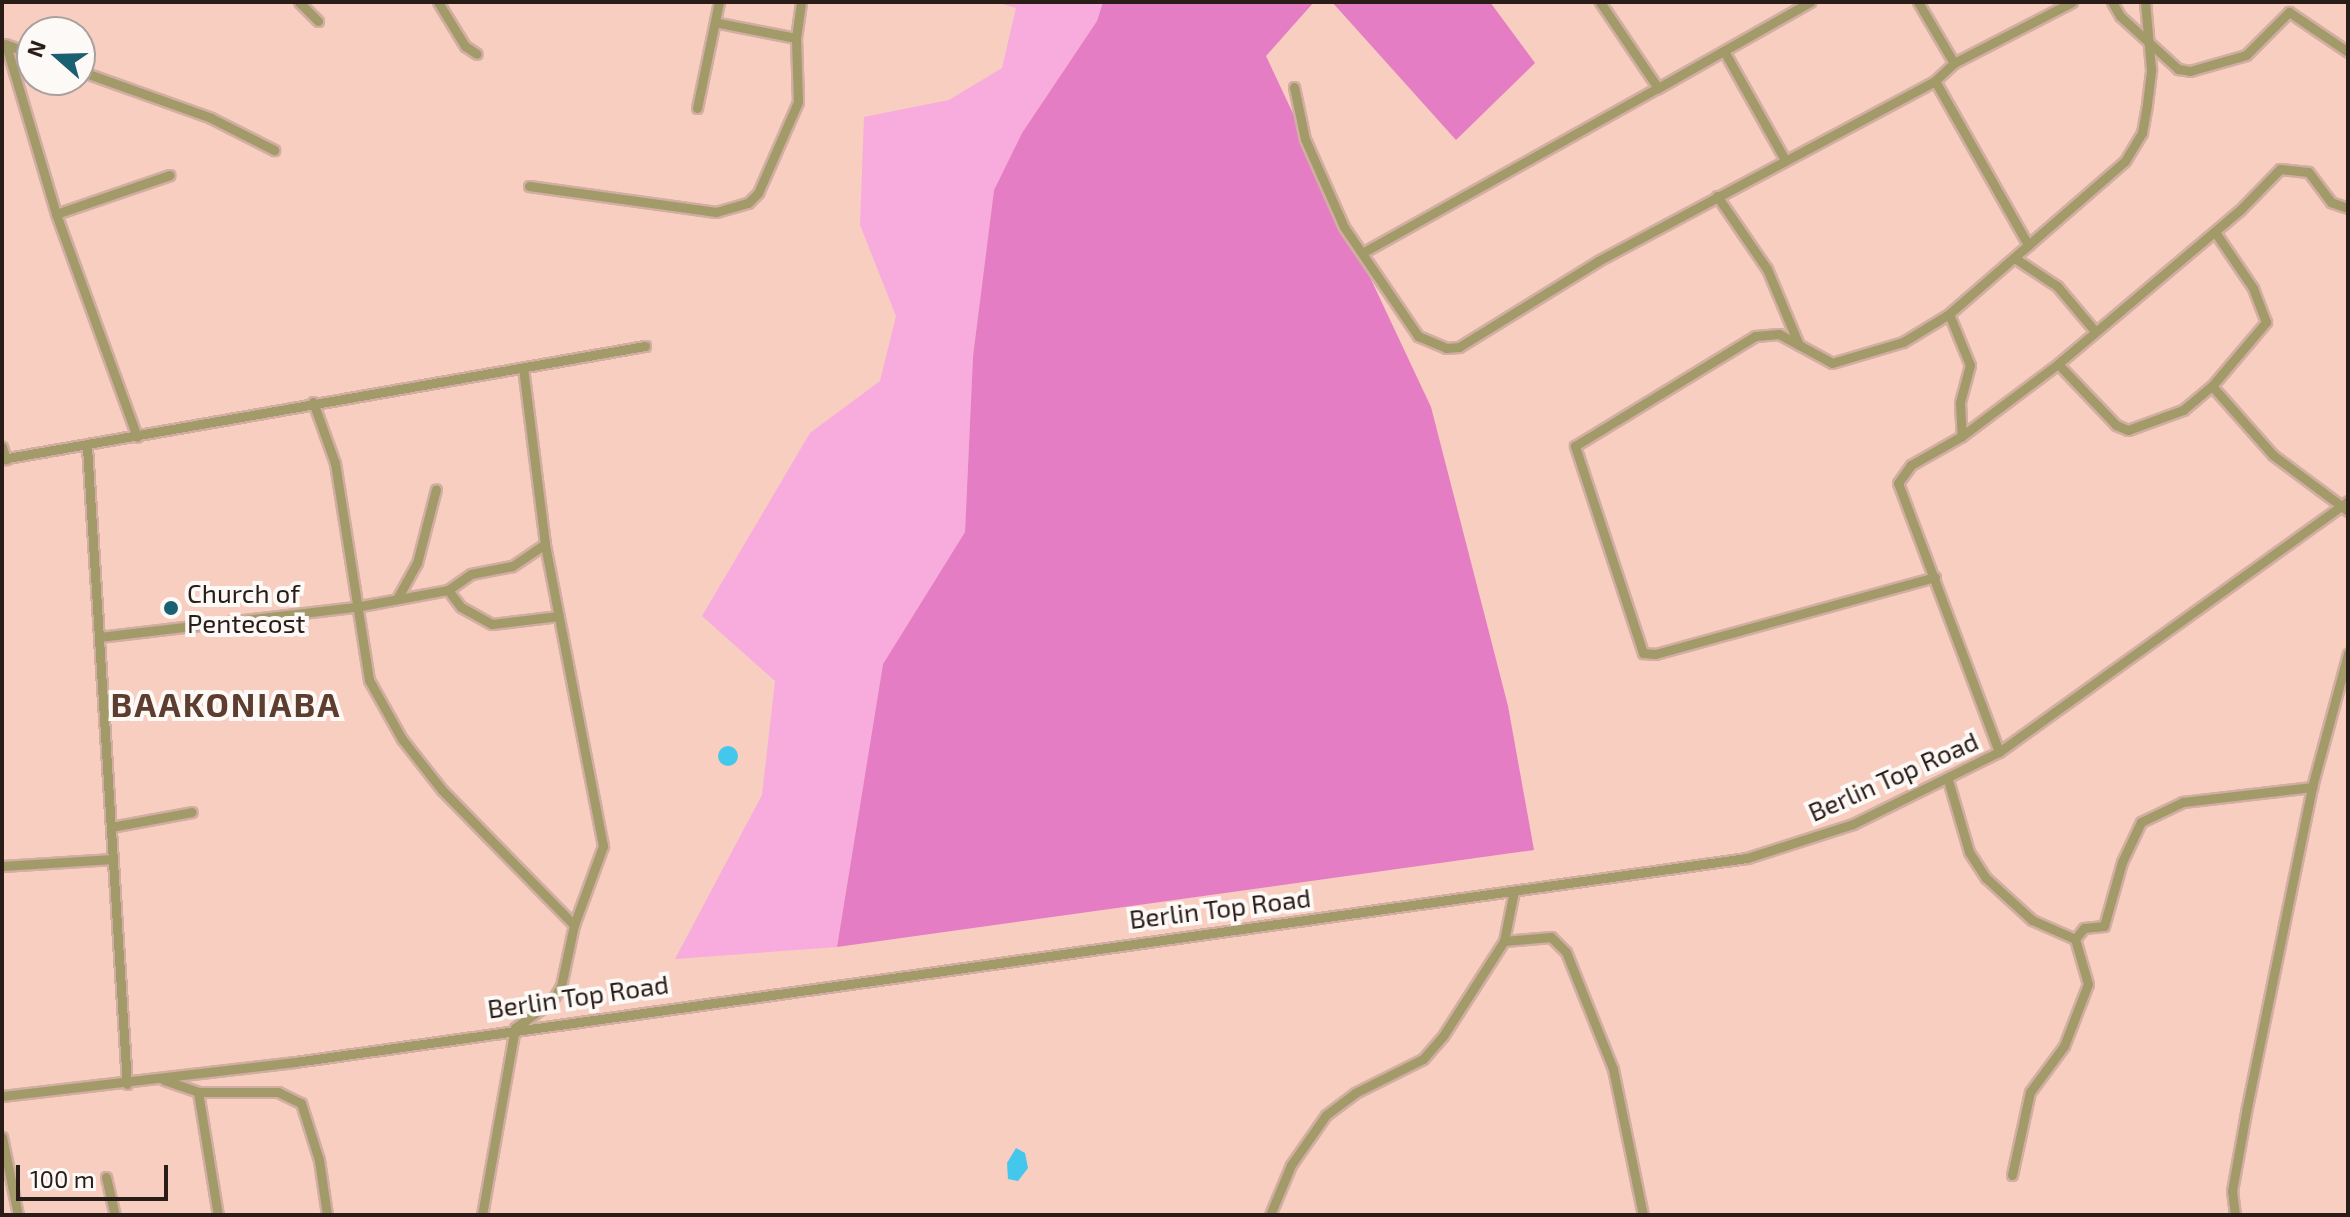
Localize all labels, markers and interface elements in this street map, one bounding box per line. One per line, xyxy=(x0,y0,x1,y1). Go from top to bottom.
north arrow xyxy=(16,16,96,96)
text: N xyxy=(20,37,50,60)
place label: Church of Pentecost xyxy=(187,577,306,638)
marker: Church of Pentecost xyxy=(162,599,180,617)
district label: BAAKONIABA xyxy=(111,684,341,724)
street label: Berlin Top Road xyxy=(1803,724,1983,828)
street label: Berlin Top Road xyxy=(1127,881,1313,935)
street label: Berlin Top Road xyxy=(485,968,671,1024)
scale bar xyxy=(20,1149,172,1199)
text: 100 m xyxy=(30,1164,95,1193)

